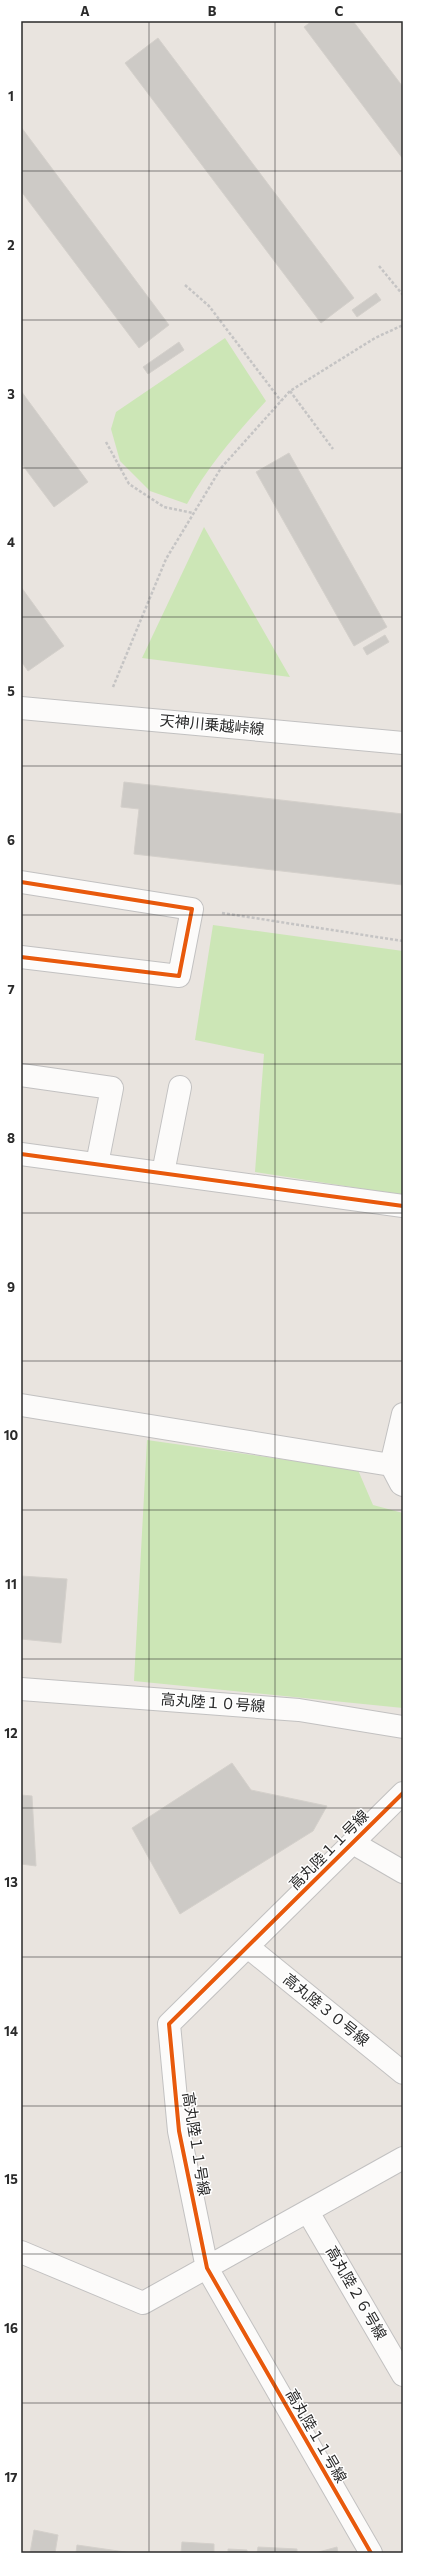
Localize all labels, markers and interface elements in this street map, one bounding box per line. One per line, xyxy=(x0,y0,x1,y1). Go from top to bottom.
text: A xyxy=(80,3,90,19)
text: B xyxy=(208,3,217,19)
text: C xyxy=(335,3,344,19)
text: 1 xyxy=(8,88,14,104)
text: 2 xyxy=(7,237,15,253)
text: 3 xyxy=(7,386,15,402)
text: 4 xyxy=(7,534,15,550)
text: 5 xyxy=(7,683,15,699)
street label: 天神川乗越峠線 xyxy=(159,710,265,738)
text: 6 xyxy=(7,832,15,848)
text: 7 xyxy=(7,981,15,997)
text: 8 xyxy=(7,1130,15,1146)
text: 9 xyxy=(7,1279,15,1295)
text: 10 xyxy=(4,1427,19,1443)
text: 11 xyxy=(5,1576,17,1592)
street label: 高丸陸１０号線 xyxy=(160,1689,266,1715)
text: 12 xyxy=(4,1725,18,1741)
street label: 高丸陸１１号線 xyxy=(285,1806,372,1893)
text: 13 xyxy=(4,1874,18,1890)
street label: 高丸陸３０号線 xyxy=(280,1969,373,2049)
text: 14 xyxy=(4,2023,18,2039)
street label: 高丸陸１１号線 xyxy=(180,2091,214,2197)
text: 15 xyxy=(4,2171,18,2187)
street label: 高丸陸２６号線 xyxy=(323,2243,391,2342)
text: 16 xyxy=(4,2320,18,2336)
street label: 高丸陸１１号線 xyxy=(283,2386,351,2485)
text: 17 xyxy=(4,2469,18,2485)

